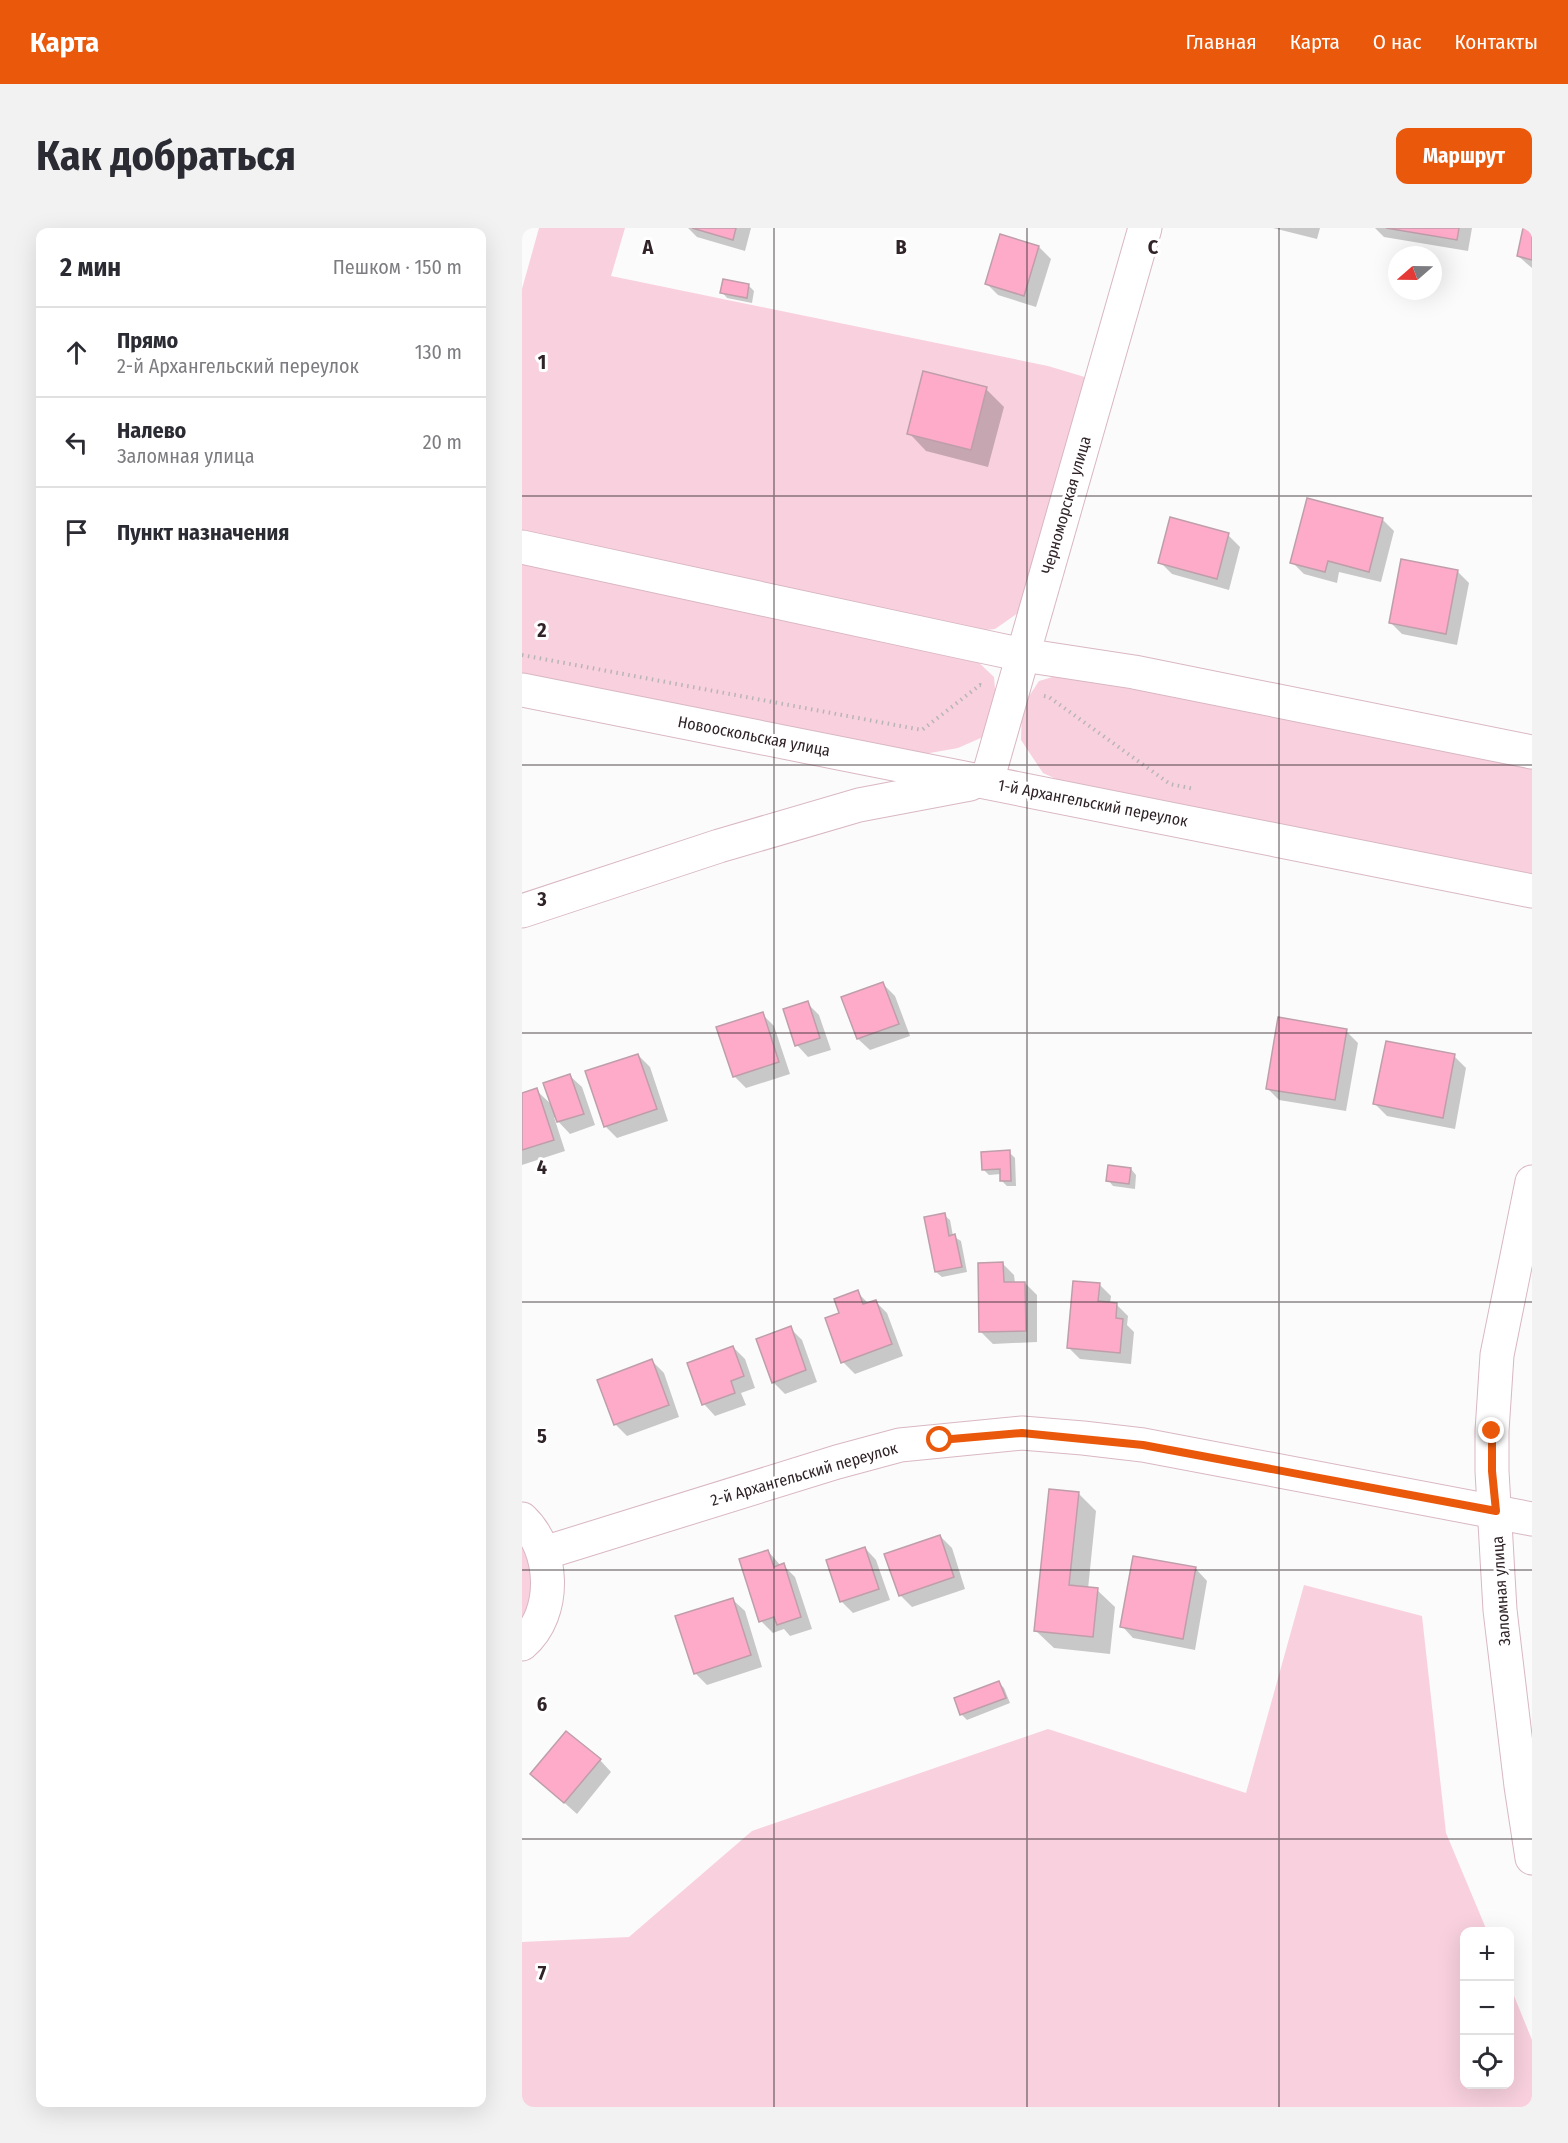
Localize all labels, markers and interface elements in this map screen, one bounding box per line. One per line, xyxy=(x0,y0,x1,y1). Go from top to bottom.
text: Карта xyxy=(30,26,99,59)
text: Главная xyxy=(1186,29,1257,55)
text: Карта xyxy=(1290,29,1340,55)
text: О нас xyxy=(1373,29,1421,55)
text: Контакты xyxy=(1454,29,1538,55)
button: Маршрут xyxy=(1396,128,1532,184)
text: Как добраться xyxy=(36,131,296,181)
text: A xyxy=(642,235,655,259)
text: B xyxy=(895,235,907,259)
text: C xyxy=(1148,235,1159,259)
north arrow xyxy=(1388,246,1442,300)
text: 2 мин xyxy=(60,252,121,283)
text: Пешком · 150 m xyxy=(333,255,462,279)
text: Прямо xyxy=(117,327,178,354)
icon: ahead xyxy=(60,336,93,369)
text: 130 m xyxy=(415,340,462,364)
text: 1 xyxy=(538,350,546,374)
text: 2-й Архангельский переулок xyxy=(117,354,359,378)
text: Налево xyxy=(117,417,186,444)
icon: left xyxy=(60,426,93,459)
text: 20 m xyxy=(423,430,462,454)
street label: Черноморская улица xyxy=(1037,434,1095,576)
text: Заломная улица xyxy=(117,444,254,468)
icon: arrive xyxy=(60,516,93,549)
text: Пункт назначения xyxy=(117,519,289,546)
text: 2 xyxy=(536,618,547,642)
street label: Новооскольская улица xyxy=(676,712,832,760)
street label: 1-й Архангельский переулок xyxy=(997,775,1190,831)
text: 3 xyxy=(536,887,547,911)
text: 4 xyxy=(537,1155,547,1179)
route end xyxy=(1478,1417,1504,1443)
text: 5 xyxy=(537,1424,547,1448)
route start xyxy=(926,1426,952,1452)
street label: 2-й Архангельский переулок xyxy=(708,1438,900,1510)
street label: Заломная улица xyxy=(1488,1535,1514,1647)
text: 6 xyxy=(537,1692,547,1716)
map controls xyxy=(1460,1927,1514,2089)
button: + xyxy=(1460,1927,1514,1981)
text: 7 xyxy=(538,1961,547,1985)
button: − xyxy=(1460,1981,1514,2035)
button: locate xyxy=(1460,2035,1514,2089)

